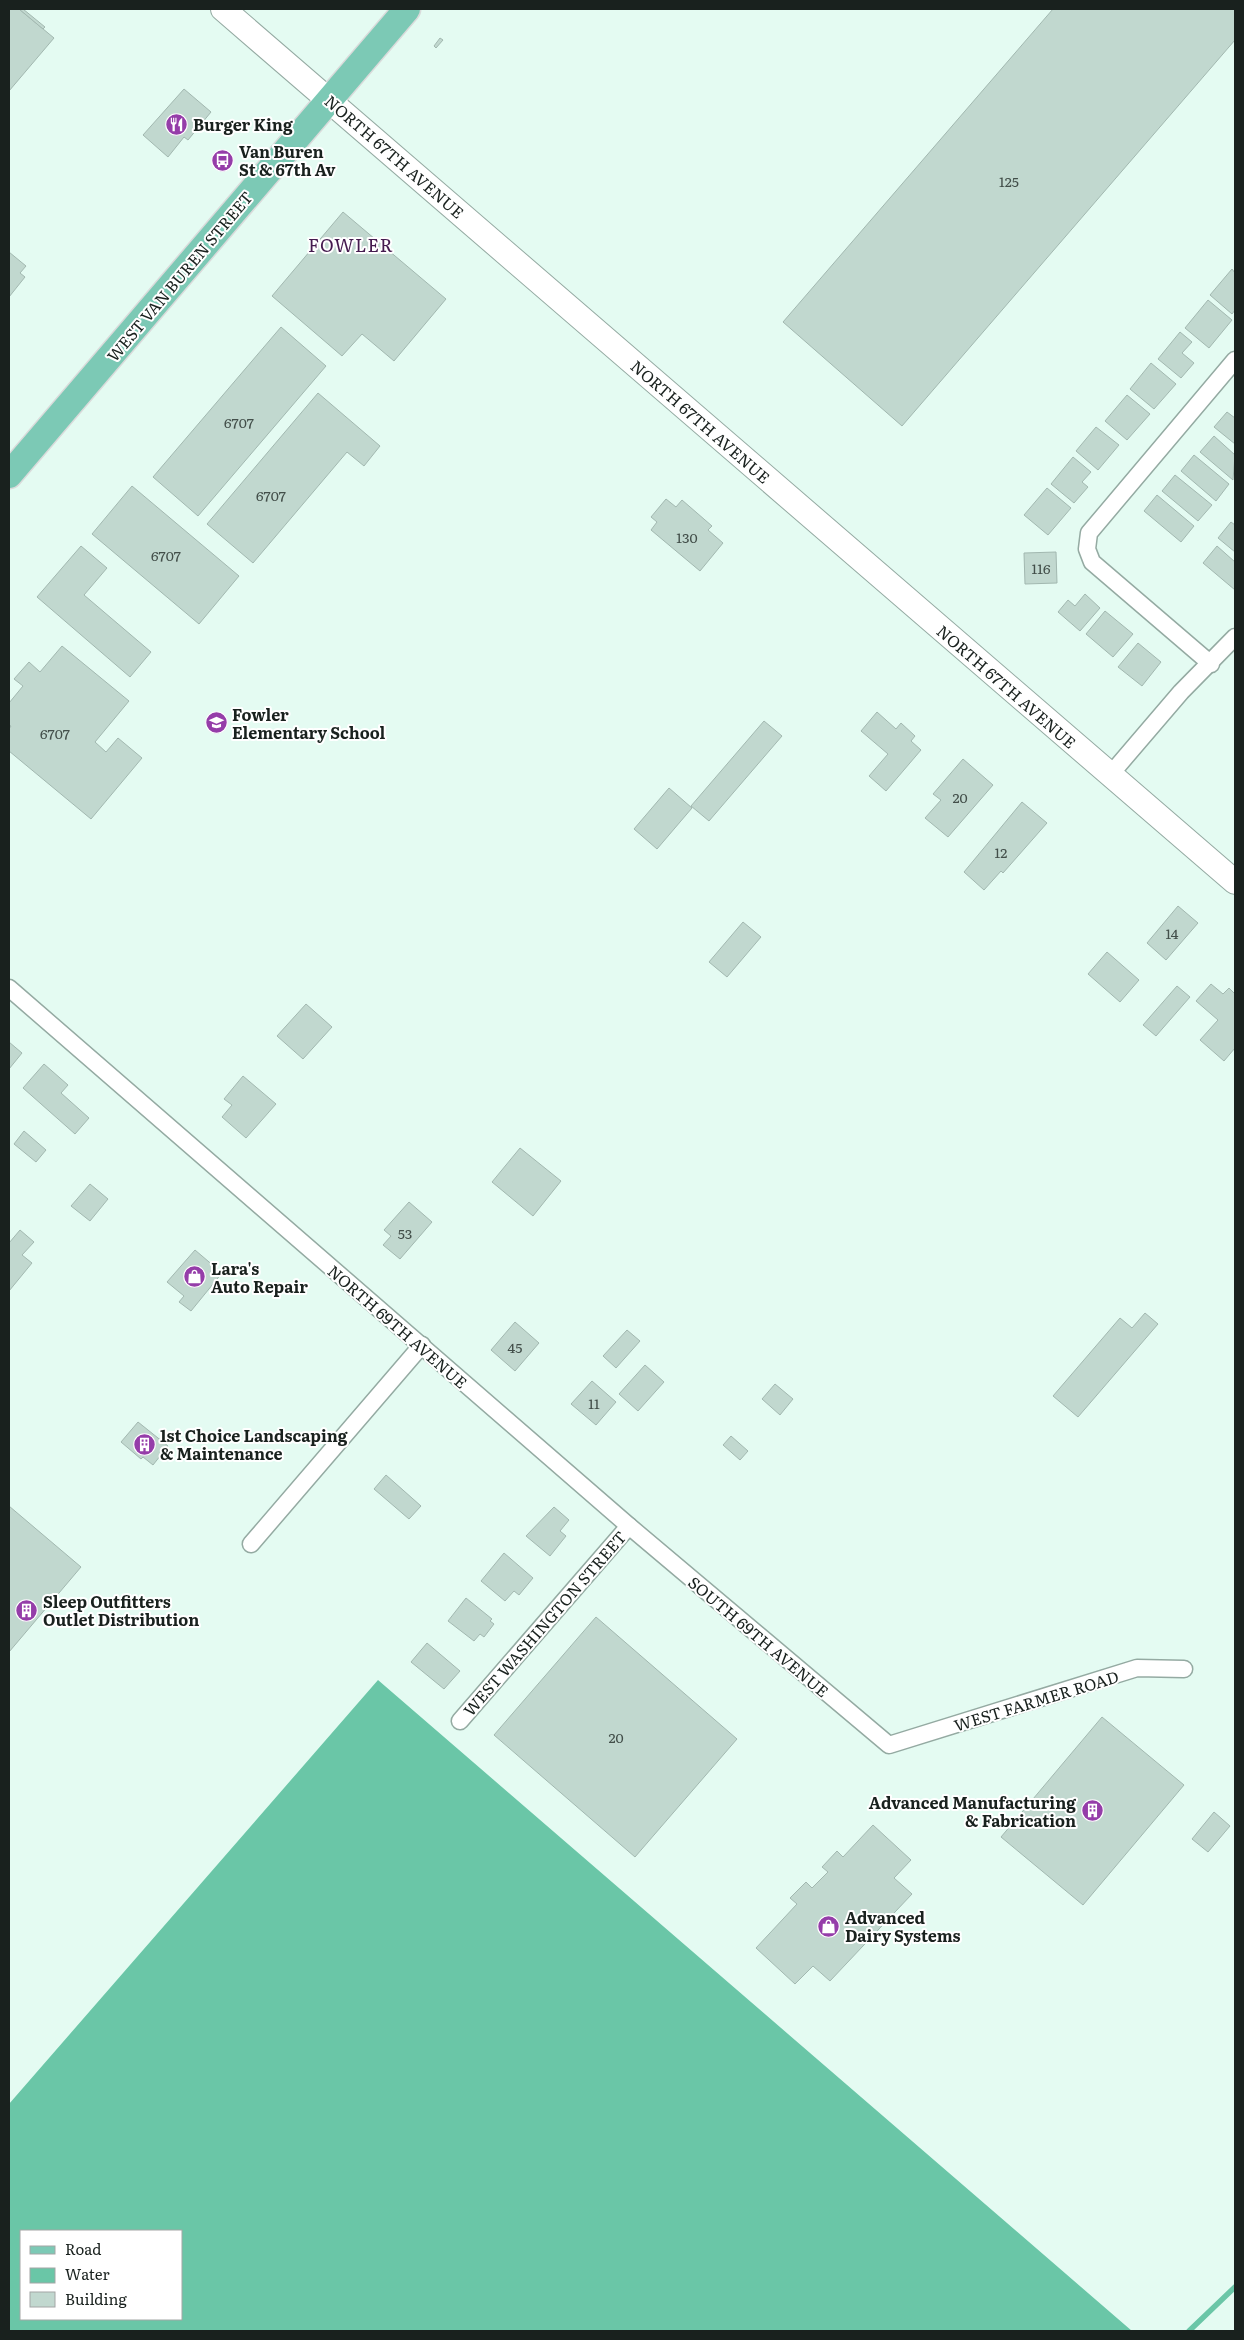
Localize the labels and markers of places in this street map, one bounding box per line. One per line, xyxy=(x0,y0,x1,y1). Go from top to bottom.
restaurant icon: Burger King xyxy=(165,112,189,136)
place label: Burger King xyxy=(193,112,293,136)
place label: Van Buren St & 67th Av xyxy=(239,139,335,181)
bus stop icon: Van Buren St & 67th Av xyxy=(211,148,235,172)
place label: Fowler Elementary School xyxy=(232,702,386,744)
school or university icon: Fowler Elementary School xyxy=(204,711,228,735)
place label: Lara's Auto Repair xyxy=(211,1256,308,1298)
shop icon: Lara's Auto Repair xyxy=(183,1265,207,1289)
place label: 1st Choice Landscaping & Maintenance xyxy=(160,1423,348,1465)
building icon: 1st Choice Landscaping & Maintenance xyxy=(132,1432,156,1456)
place label: Sleep Outfitters Outlet Distribution xyxy=(43,1589,199,1631)
building icon: Sleep Outfitters Outlet Distribution xyxy=(15,1598,39,1622)
place label: Advanced Manufacturing & Fabrication xyxy=(869,1790,1076,1832)
building icon: Advanced Manufacturing & Fabrication xyxy=(1080,1799,1104,1823)
place label: Advanced Dairy Systems xyxy=(845,1905,961,1947)
shop icon: Advanced Dairy Systems xyxy=(817,1914,841,1938)

